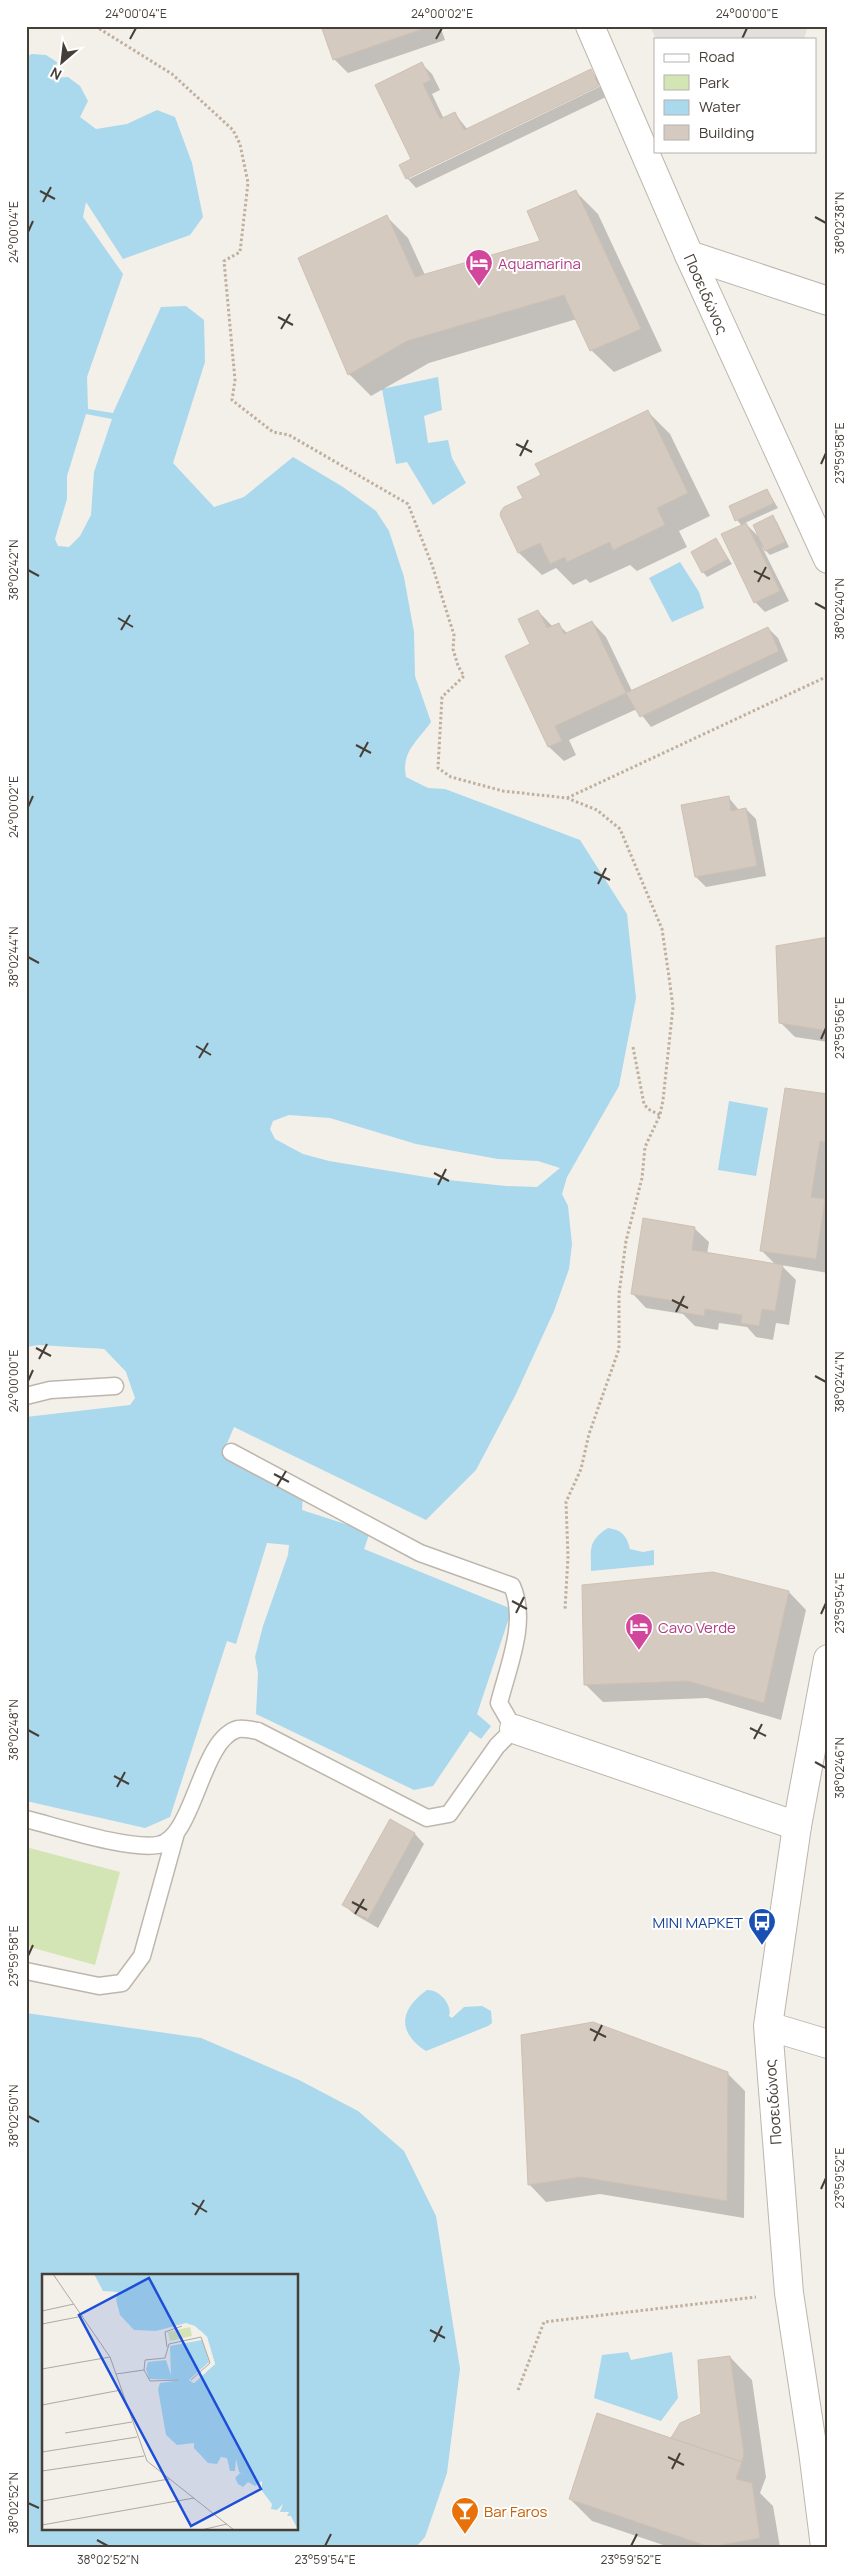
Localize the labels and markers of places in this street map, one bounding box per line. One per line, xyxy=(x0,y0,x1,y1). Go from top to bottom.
hotel icon: Aquamarina xyxy=(464,248,494,287)
place label: Aquamarina xyxy=(498,253,581,274)
hotel icon: Cavo Verde xyxy=(624,1612,654,1651)
place label: Cavo Verde xyxy=(658,1617,736,1638)
bus stop icon: ΜΙΝΙ ΜΑΡΚΕΤ xyxy=(747,1907,777,1946)
place label: ΜΙΝΙ ΜΑΡΚΕΤ xyxy=(653,1912,743,1933)
bar icon: Bar Faros xyxy=(450,2496,480,2535)
place label: Bar Faros xyxy=(484,2501,548,2522)

